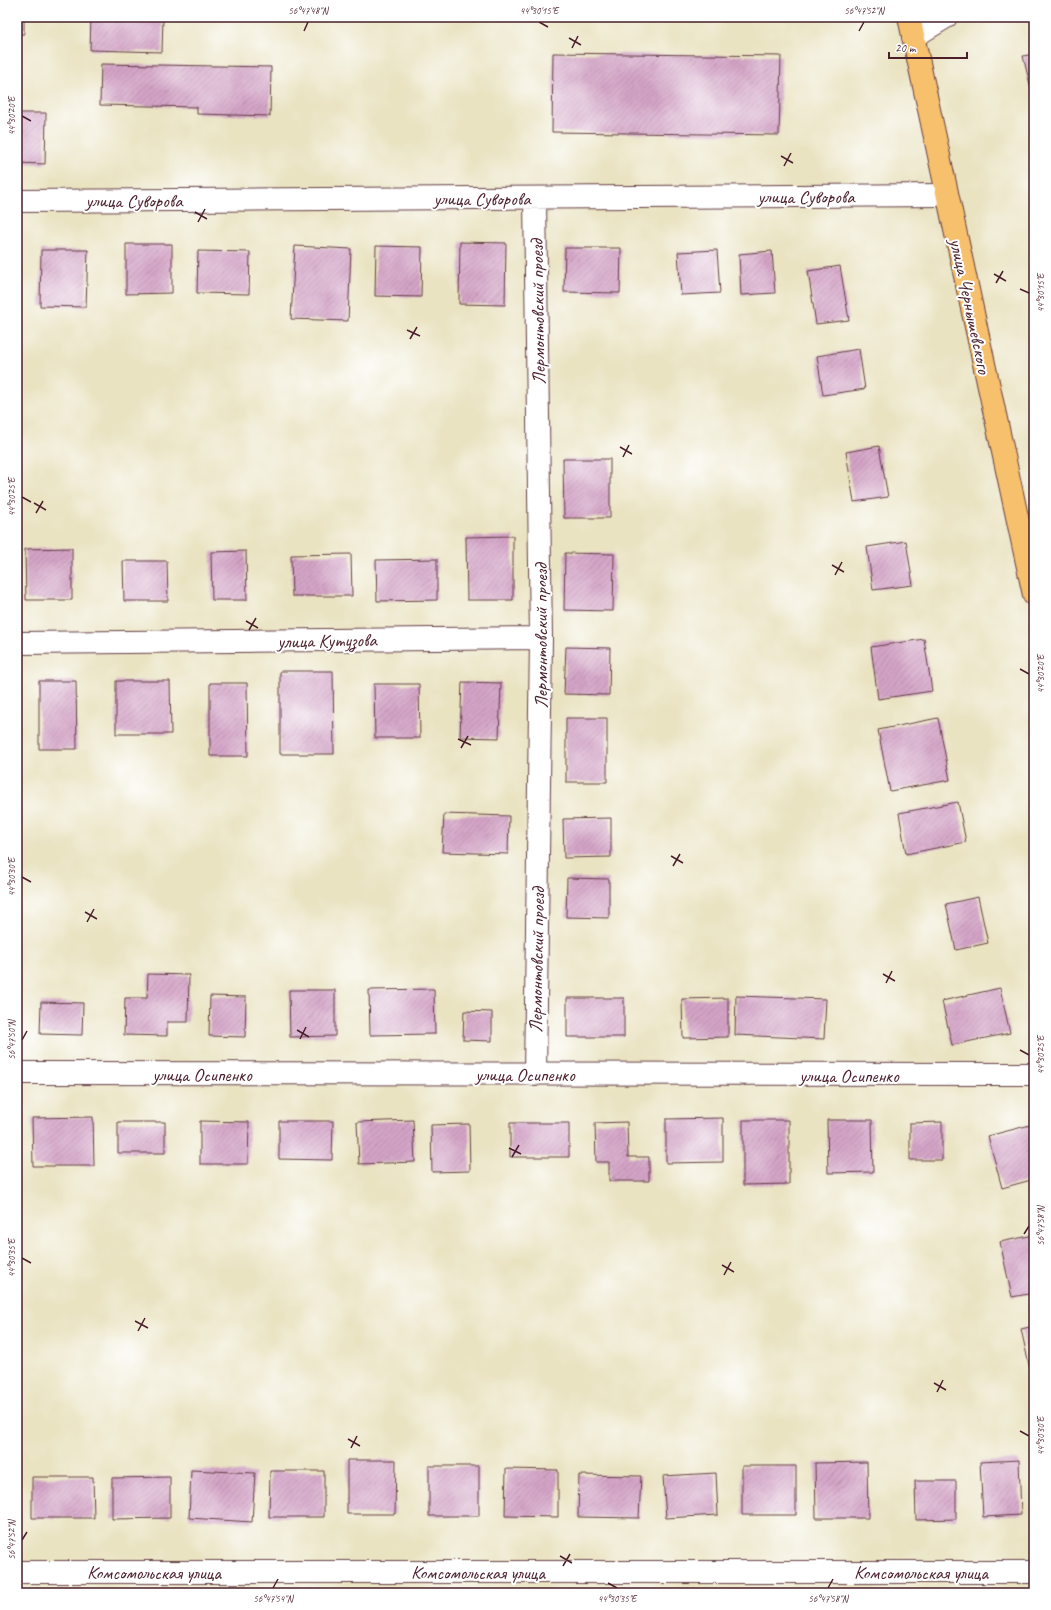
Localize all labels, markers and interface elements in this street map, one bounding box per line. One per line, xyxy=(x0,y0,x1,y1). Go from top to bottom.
text: 56°47'48"N xyxy=(288,4,330,17)
text: 44°30'15"E xyxy=(520,4,560,17)
text: 56°47'52"N xyxy=(844,4,886,17)
scale bar xyxy=(889,34,967,60)
text: 20 m xyxy=(895,40,917,56)
text: 44°30'20"E xyxy=(5,95,18,135)
street label: улица Суворова xyxy=(757,185,856,209)
street label: улица Суворова xyxy=(433,187,532,211)
street label: улица Суворова xyxy=(85,189,184,213)
street label: улица Чернышевского xyxy=(944,235,996,377)
street label: Лермонтовский проезд xyxy=(525,237,551,385)
text: 44°30'15"E xyxy=(1034,272,1047,312)
text: 44°30'25"E xyxy=(5,476,18,516)
street label: Лермонтовский проезд xyxy=(529,561,553,709)
street label: улица Кутузова xyxy=(276,628,379,654)
text: 44°30'20"E xyxy=(1034,653,1047,693)
text: 44°30'30"E xyxy=(5,856,18,896)
street label: Лермонтовский проезд xyxy=(524,885,550,1033)
text: 56°47'50"N xyxy=(5,1018,18,1060)
text: 44°30'25"E xyxy=(1034,1034,1047,1074)
street label: улица Осипенко xyxy=(151,1063,253,1087)
street label: улица Осипенко xyxy=(474,1063,576,1087)
street label: улица Осипенко xyxy=(798,1064,900,1088)
text: 56°47'58"N xyxy=(1034,1204,1047,1246)
text: 44°30'35"E xyxy=(5,1237,18,1277)
text: 44°30'30"E xyxy=(1034,1415,1047,1455)
text: 56°47'52"N xyxy=(5,1518,18,1560)
street label: Комсомольская улица xyxy=(87,1561,222,1585)
street label: Комсомольская улица xyxy=(411,1561,546,1585)
street label: Комсомольская улица xyxy=(854,1561,989,1585)
text: 56°47'54"N xyxy=(253,1592,295,1605)
text: 44°30'35"E xyxy=(598,1592,638,1605)
text: 56°47'58"N xyxy=(808,1592,850,1605)

